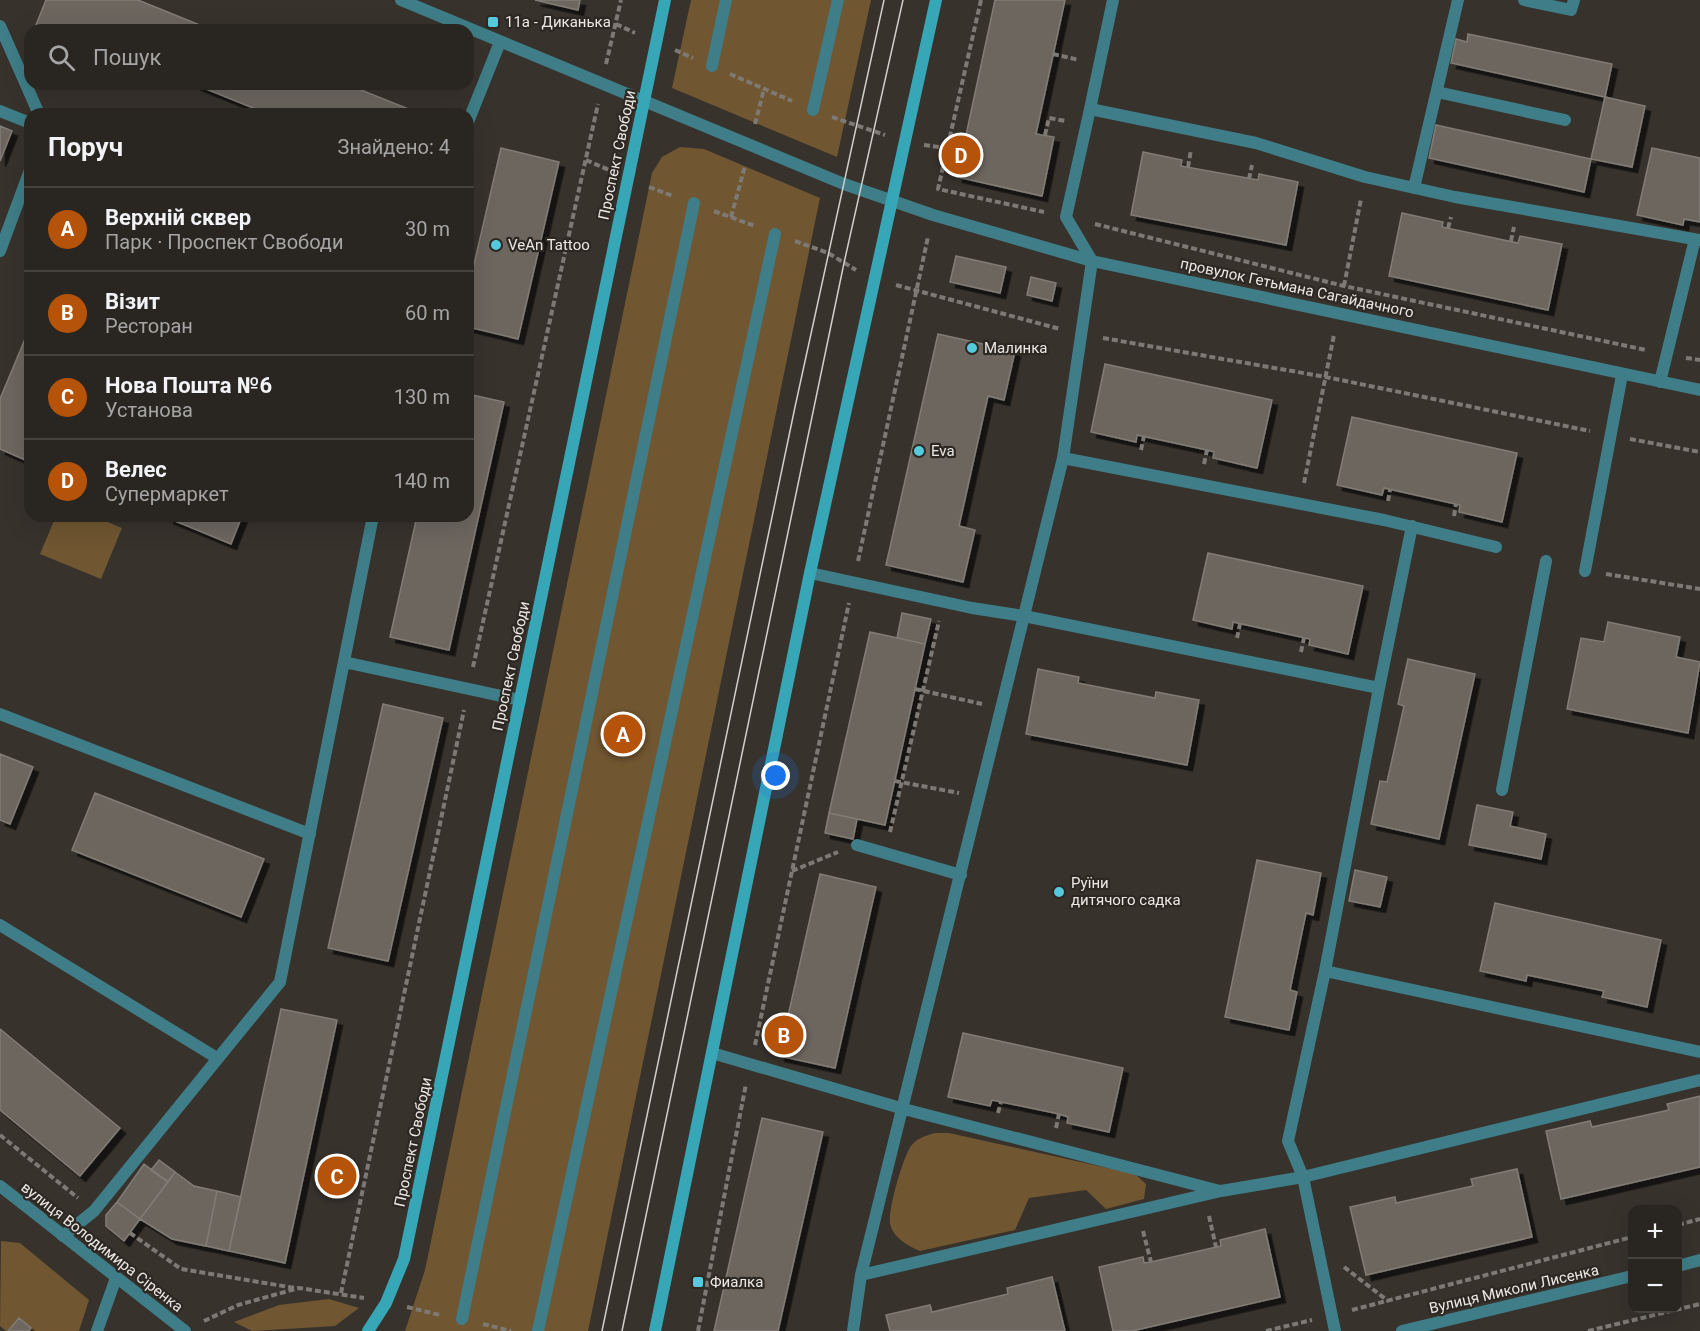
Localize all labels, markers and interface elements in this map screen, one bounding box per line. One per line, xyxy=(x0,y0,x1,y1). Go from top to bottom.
place label: 11а - Диканька xyxy=(505,13,611,31)
marker: 11а - Диканька xyxy=(486,15,500,29)
search box xyxy=(24,24,474,90)
icon: search xyxy=(45,41,78,74)
text: Пошук xyxy=(93,45,161,70)
street label: Проспект Свободи xyxy=(594,89,640,221)
text: Поруч xyxy=(48,132,123,162)
pin: D xyxy=(942,132,980,178)
text: Знайдено: 4 xyxy=(338,135,450,159)
text: Верхній сквер xyxy=(105,205,251,230)
text: A xyxy=(61,217,74,241)
text: 30 m xyxy=(405,217,450,241)
text: Парк · Проспект Свободи xyxy=(105,230,344,254)
place label: VeAn Tattoo xyxy=(508,236,590,254)
marker: VeAn Tattoo xyxy=(489,238,503,252)
street label: провулок Гетьмана Сагайдачного xyxy=(1179,254,1415,322)
text: Візит xyxy=(105,289,160,314)
text: B xyxy=(61,301,74,325)
text: 60 m xyxy=(405,301,450,325)
text: Ресторан xyxy=(105,314,193,338)
place label: Малинка xyxy=(984,339,1048,357)
marker: Малинка xyxy=(965,341,979,355)
text: Нова Пошта №6 xyxy=(105,373,272,398)
text: C xyxy=(61,385,74,409)
text: 130 m xyxy=(394,385,450,409)
text: Установа xyxy=(105,398,193,422)
place label: Eva xyxy=(931,442,955,460)
marker: Eva xyxy=(912,444,926,458)
text: Велес xyxy=(105,457,167,482)
text: D xyxy=(61,469,74,493)
text: 140 m xyxy=(394,469,450,493)
text: Супермаркет xyxy=(105,482,229,506)
street label: Проспект Свободи xyxy=(488,600,534,732)
pin: A xyxy=(604,712,642,756)
your location xyxy=(761,761,790,790)
place label: Руїни дитячого садка xyxy=(1071,874,1181,909)
marker: Руїни дитячого садка xyxy=(1052,885,1066,899)
pin: B xyxy=(764,1012,804,1058)
street label: Проспект Свободи xyxy=(390,1076,436,1208)
pin: C xyxy=(318,1154,356,1198)
street label: вулиця Володимира Сіренка xyxy=(17,1178,187,1316)
map controls xyxy=(1628,1205,1682,1313)
button: + xyxy=(1628,1205,1682,1259)
button: − xyxy=(1628,1259,1682,1313)
street label: Вулиця Миколи Лисенка xyxy=(1427,1261,1601,1317)
place label: Фиалка xyxy=(710,1273,763,1291)
marker: Фиалка xyxy=(691,1275,705,1289)

